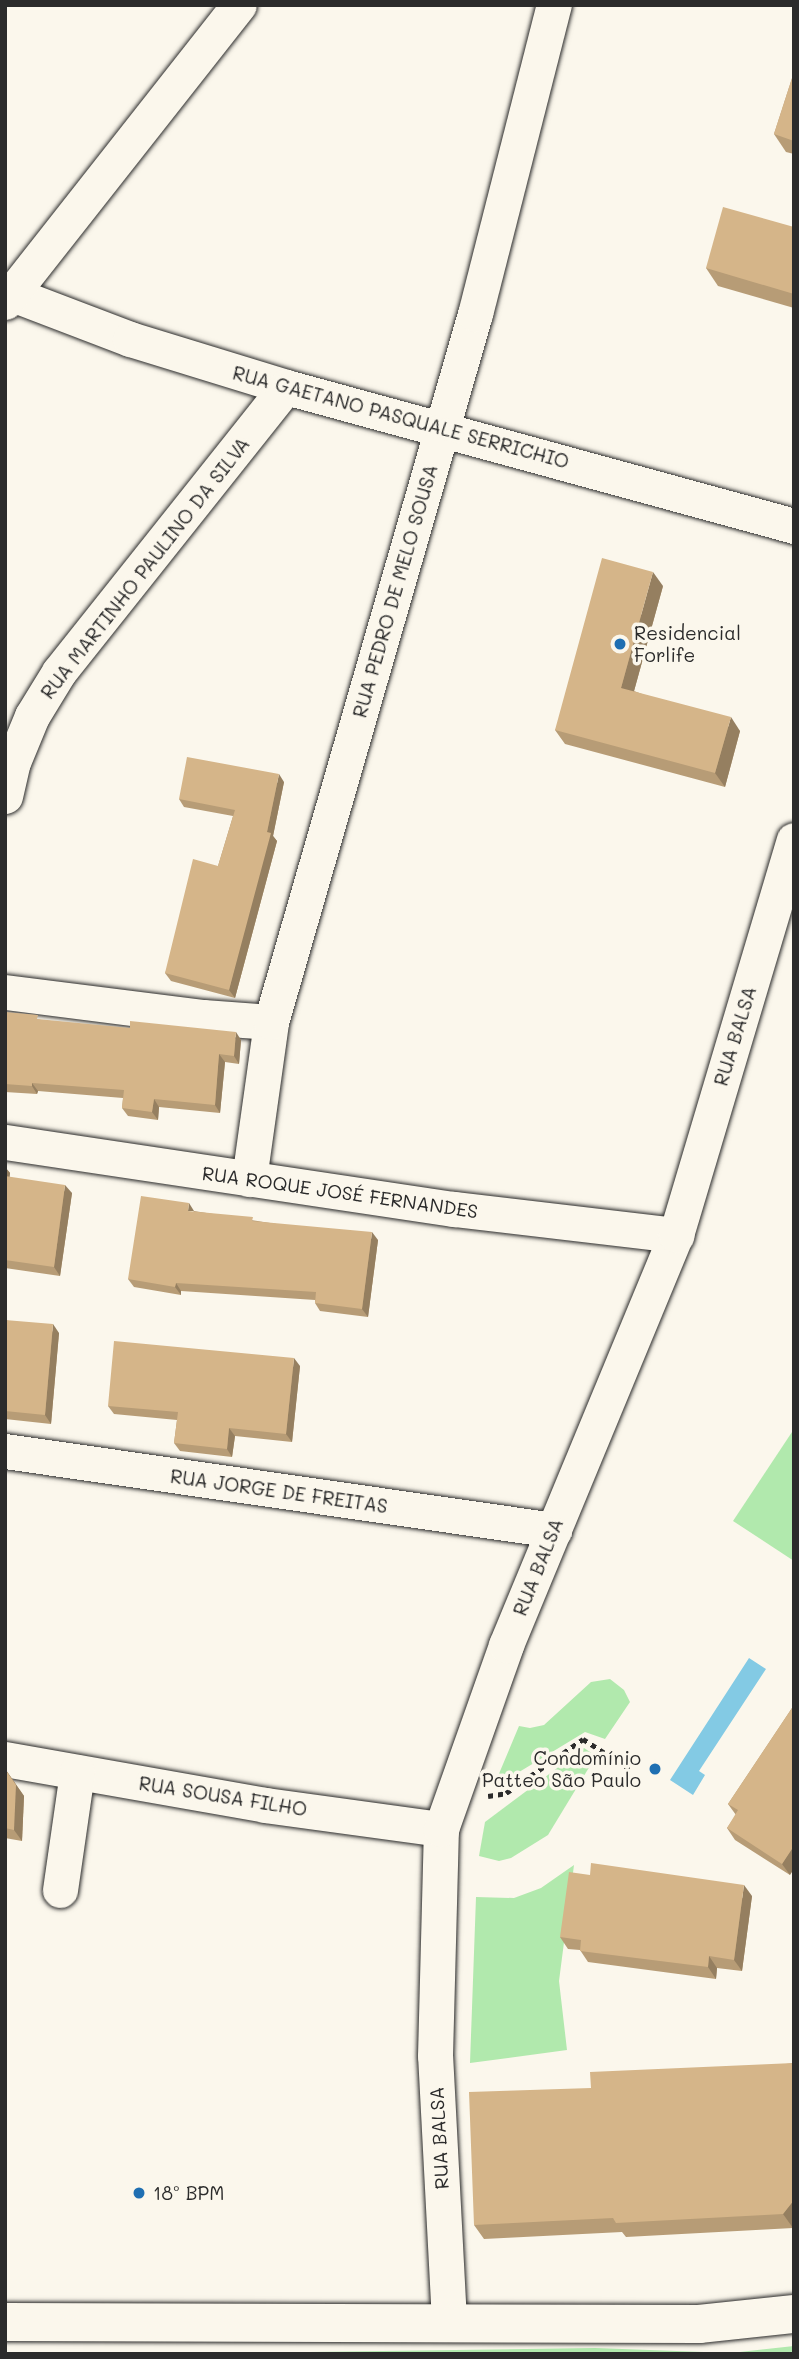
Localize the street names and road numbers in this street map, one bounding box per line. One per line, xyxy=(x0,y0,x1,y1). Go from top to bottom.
street label: RUA GAETANO PASQUALE SERRICHIO xyxy=(230,361,572,473)
street label: RUA MARTINHO PAULINO DA SILVA xyxy=(36,433,254,703)
street label: RUA PEDRO DE MELO SOUSA xyxy=(348,462,442,720)
street label: RUA BALSA xyxy=(709,983,761,1089)
street label: RUA ROQUE JOSÉ FERNANDES xyxy=(201,1161,479,1223)
street label: RUA JORGE DE FREITAS xyxy=(169,1464,389,1518)
street label: RUA BALSA xyxy=(508,1515,568,1619)
street label: RUA SOUSA FILHO xyxy=(137,1771,309,1821)
street label: RUA BALSA xyxy=(425,2086,453,2190)

